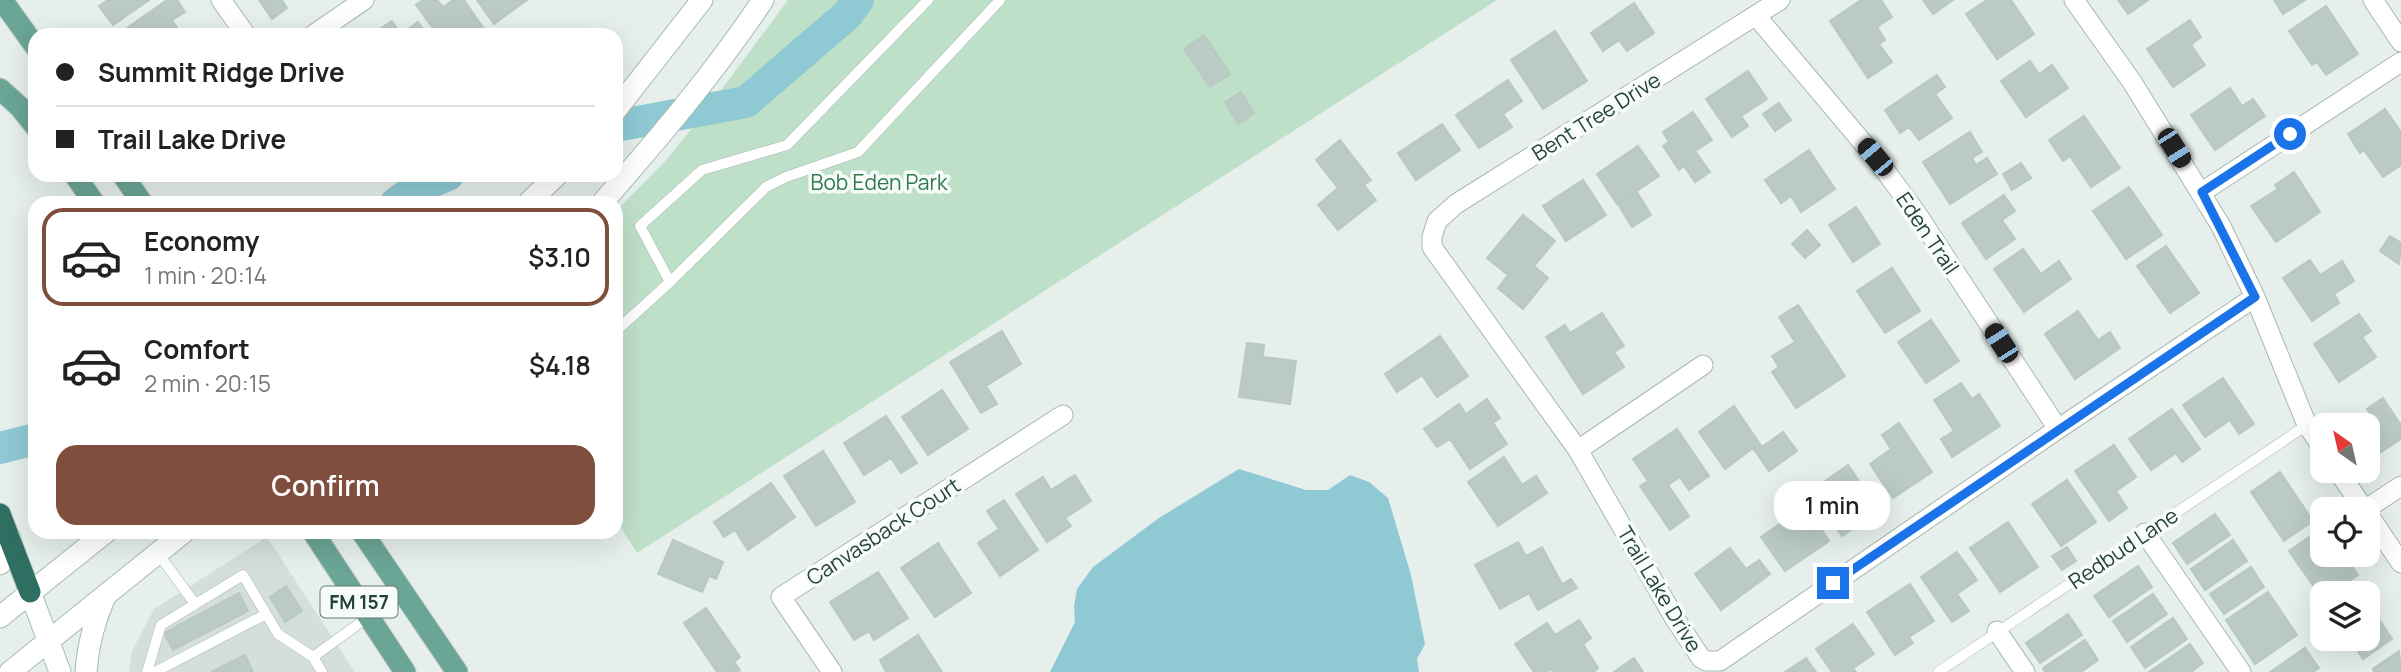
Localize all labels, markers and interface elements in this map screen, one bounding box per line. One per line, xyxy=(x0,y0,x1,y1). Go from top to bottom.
text: Summit Ridge Drive xyxy=(98,54,345,90)
street label: Bent Tree Drive xyxy=(1526,65,1666,167)
route start xyxy=(2274,118,2306,150)
text: Trail Lake Drive xyxy=(98,121,286,157)
car xyxy=(2154,125,2195,171)
car xyxy=(1854,134,1897,180)
park label: Bob Eden Park xyxy=(811,168,948,196)
street label: Eden Trail xyxy=(1890,187,1966,279)
text: Economy xyxy=(144,223,259,259)
icon: car xyxy=(60,226,123,289)
text: $3.10 xyxy=(528,239,591,275)
text: 1 min · 20:14 xyxy=(144,259,267,291)
car xyxy=(1981,320,2022,366)
text: Comfort xyxy=(144,331,250,367)
icon: car xyxy=(60,334,123,397)
text: $4.18 xyxy=(529,347,591,383)
text: 2 min · 20:15 xyxy=(144,367,271,399)
north arrow xyxy=(2310,413,2380,483)
map controls xyxy=(2310,413,2380,651)
button: Confirm xyxy=(56,445,595,525)
street label: Canvasback Court xyxy=(801,471,965,591)
callout: 1 min xyxy=(1775,482,1891,530)
text: 1 min xyxy=(1805,489,1859,521)
button: locate xyxy=(2310,497,2380,567)
street label: Redbud Lane xyxy=(2063,501,2183,595)
street label: Trail Lake Drive xyxy=(1611,521,1709,657)
route end xyxy=(1817,567,1849,599)
button: layers xyxy=(2310,581,2380,651)
road number: FM 157 xyxy=(320,586,398,618)

